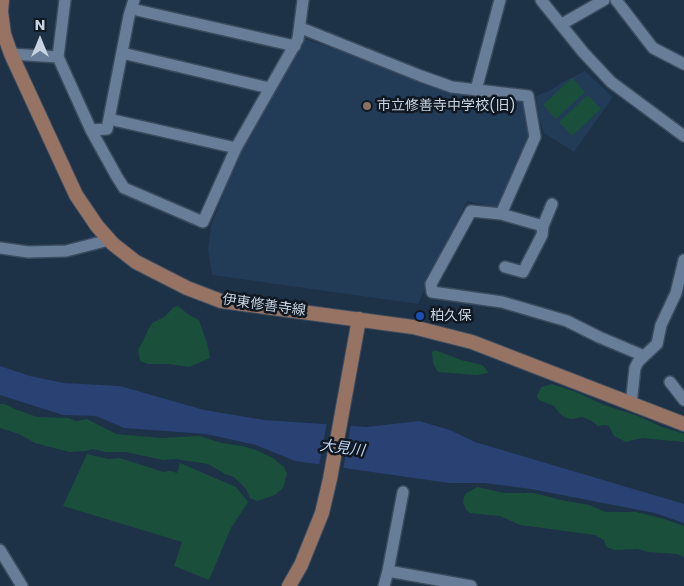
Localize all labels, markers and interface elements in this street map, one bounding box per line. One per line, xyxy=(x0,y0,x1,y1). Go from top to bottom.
north arrow xyxy=(15,15,65,65)
text: N xyxy=(35,15,45,35)
place label: 市立修善寺中学校(旧) xyxy=(377,98,516,114)
marker: 市立修善寺中学校(旧) xyxy=(361,100,373,112)
street label: 伊東修善寺線 xyxy=(221,292,307,320)
place label: 柏久保 xyxy=(430,308,472,324)
marker: 柏久保 xyxy=(414,310,426,322)
water label: 大見川 xyxy=(319,437,365,461)

